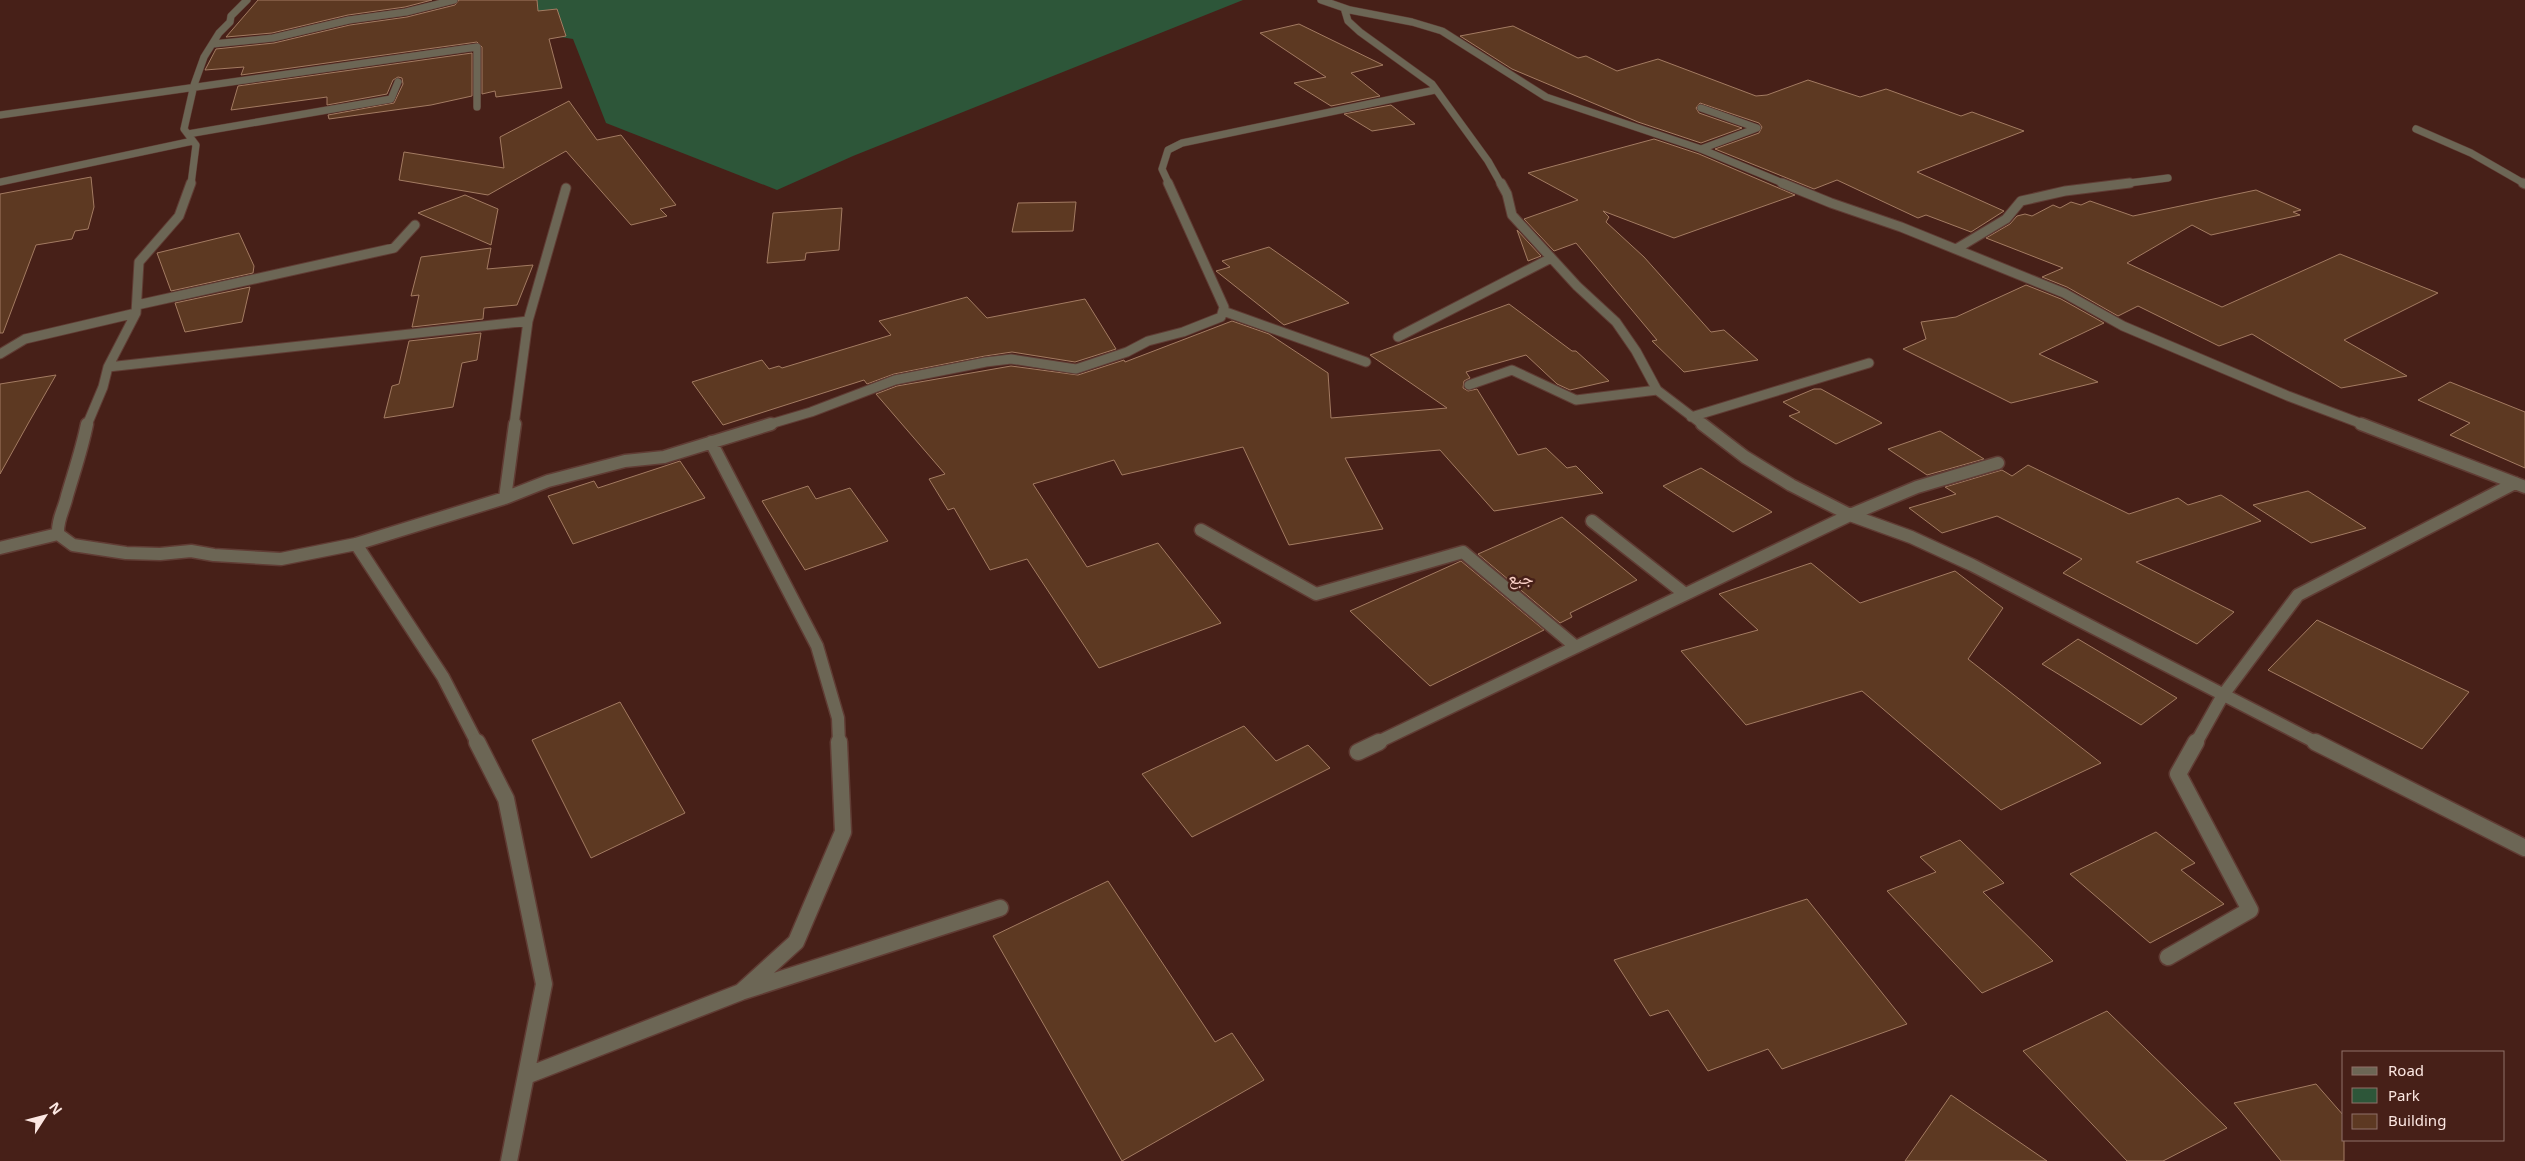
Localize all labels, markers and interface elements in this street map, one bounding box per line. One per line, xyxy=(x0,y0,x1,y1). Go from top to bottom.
district label: جبع xyxy=(1508,565,1534,590)
legend xyxy=(2342,1051,2505,1141)
text: Road xyxy=(2388,1060,2424,1080)
text: Park xyxy=(2388,1085,2420,1105)
north arrow xyxy=(20,1091,70,1141)
text: N xyxy=(45,1098,67,1118)
text: Building xyxy=(2388,1110,2446,1130)

